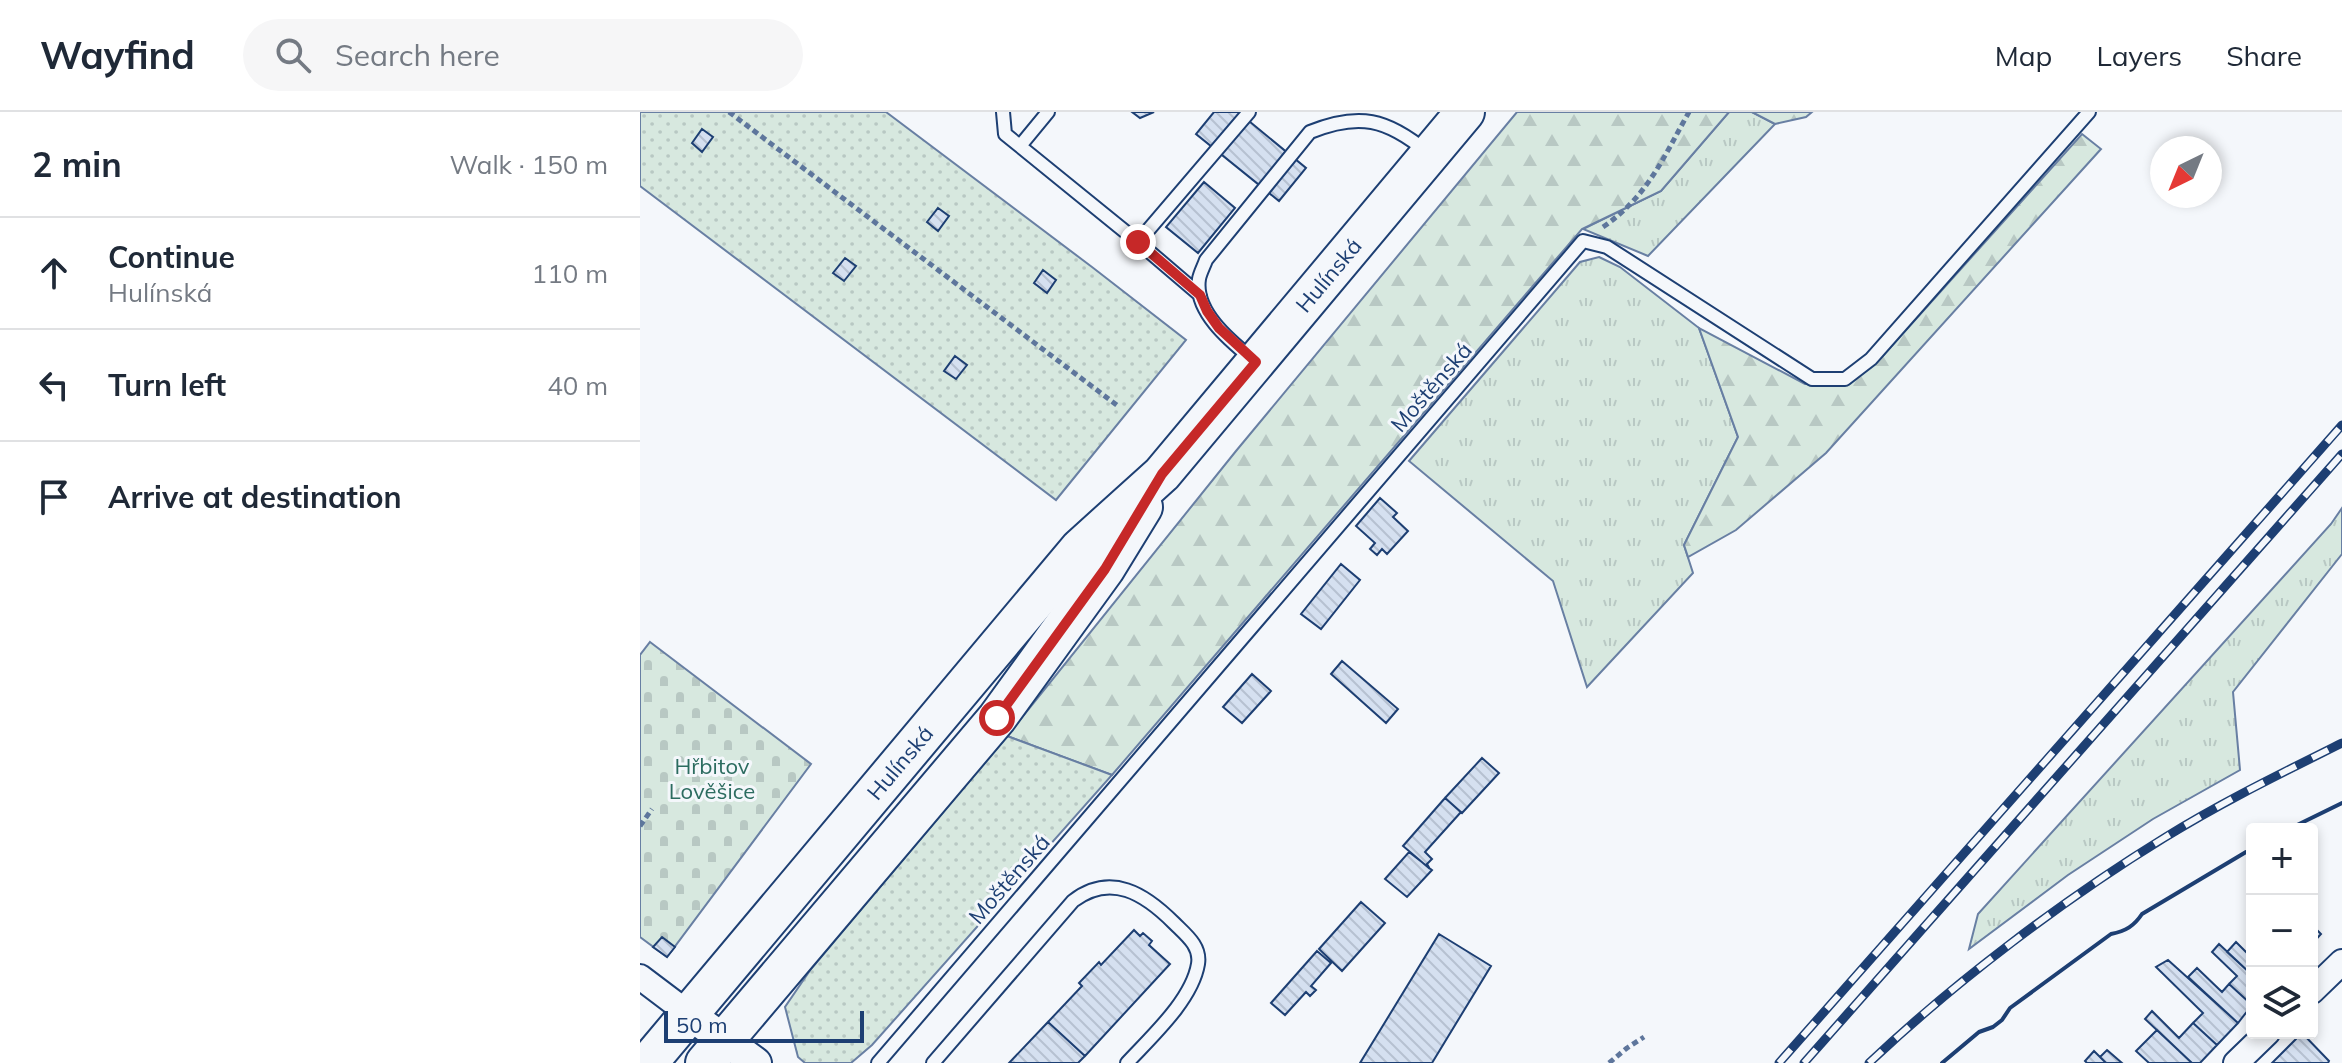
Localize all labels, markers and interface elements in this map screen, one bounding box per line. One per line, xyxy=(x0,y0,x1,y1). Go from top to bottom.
search box xyxy=(243,19,803,91)
text: Wayfind xyxy=(40,31,195,79)
icon: search xyxy=(271,33,315,77)
text: Search here xyxy=(335,36,500,74)
text: Map xyxy=(1995,38,2052,73)
text: Layers xyxy=(2096,38,2182,73)
text: Share xyxy=(2226,38,2302,73)
north arrow xyxy=(2150,136,2222,208)
text: 2 min xyxy=(32,143,122,186)
text: Walk · 150 m xyxy=(449,148,608,181)
route end xyxy=(1120,224,1156,260)
street label: Hulínská xyxy=(1289,232,1368,318)
text: Continue xyxy=(108,238,235,276)
icon: ahead xyxy=(32,251,76,295)
text: 110 m xyxy=(532,257,608,290)
text: Hulínská xyxy=(108,276,212,309)
street label: Moštěnská xyxy=(1384,336,1478,438)
icon: left xyxy=(32,363,76,407)
text: Turn left xyxy=(108,366,226,404)
text: 40 m xyxy=(547,369,608,402)
icon: arrive xyxy=(32,475,76,519)
text: Arrive at destination xyxy=(108,478,402,516)
route start xyxy=(979,700,1015,736)
street label: Hulínská xyxy=(861,720,939,806)
park label: Hřbitov Lověšice xyxy=(669,752,755,805)
map controls xyxy=(2246,823,2318,1039)
button: + xyxy=(2246,823,2318,895)
street label: Moštěnská xyxy=(962,828,1056,930)
button: − xyxy=(2246,895,2318,967)
button: layers xyxy=(2246,967,2318,1039)
scale bar xyxy=(664,1007,864,1043)
text: 50 m xyxy=(676,1011,727,1039)

